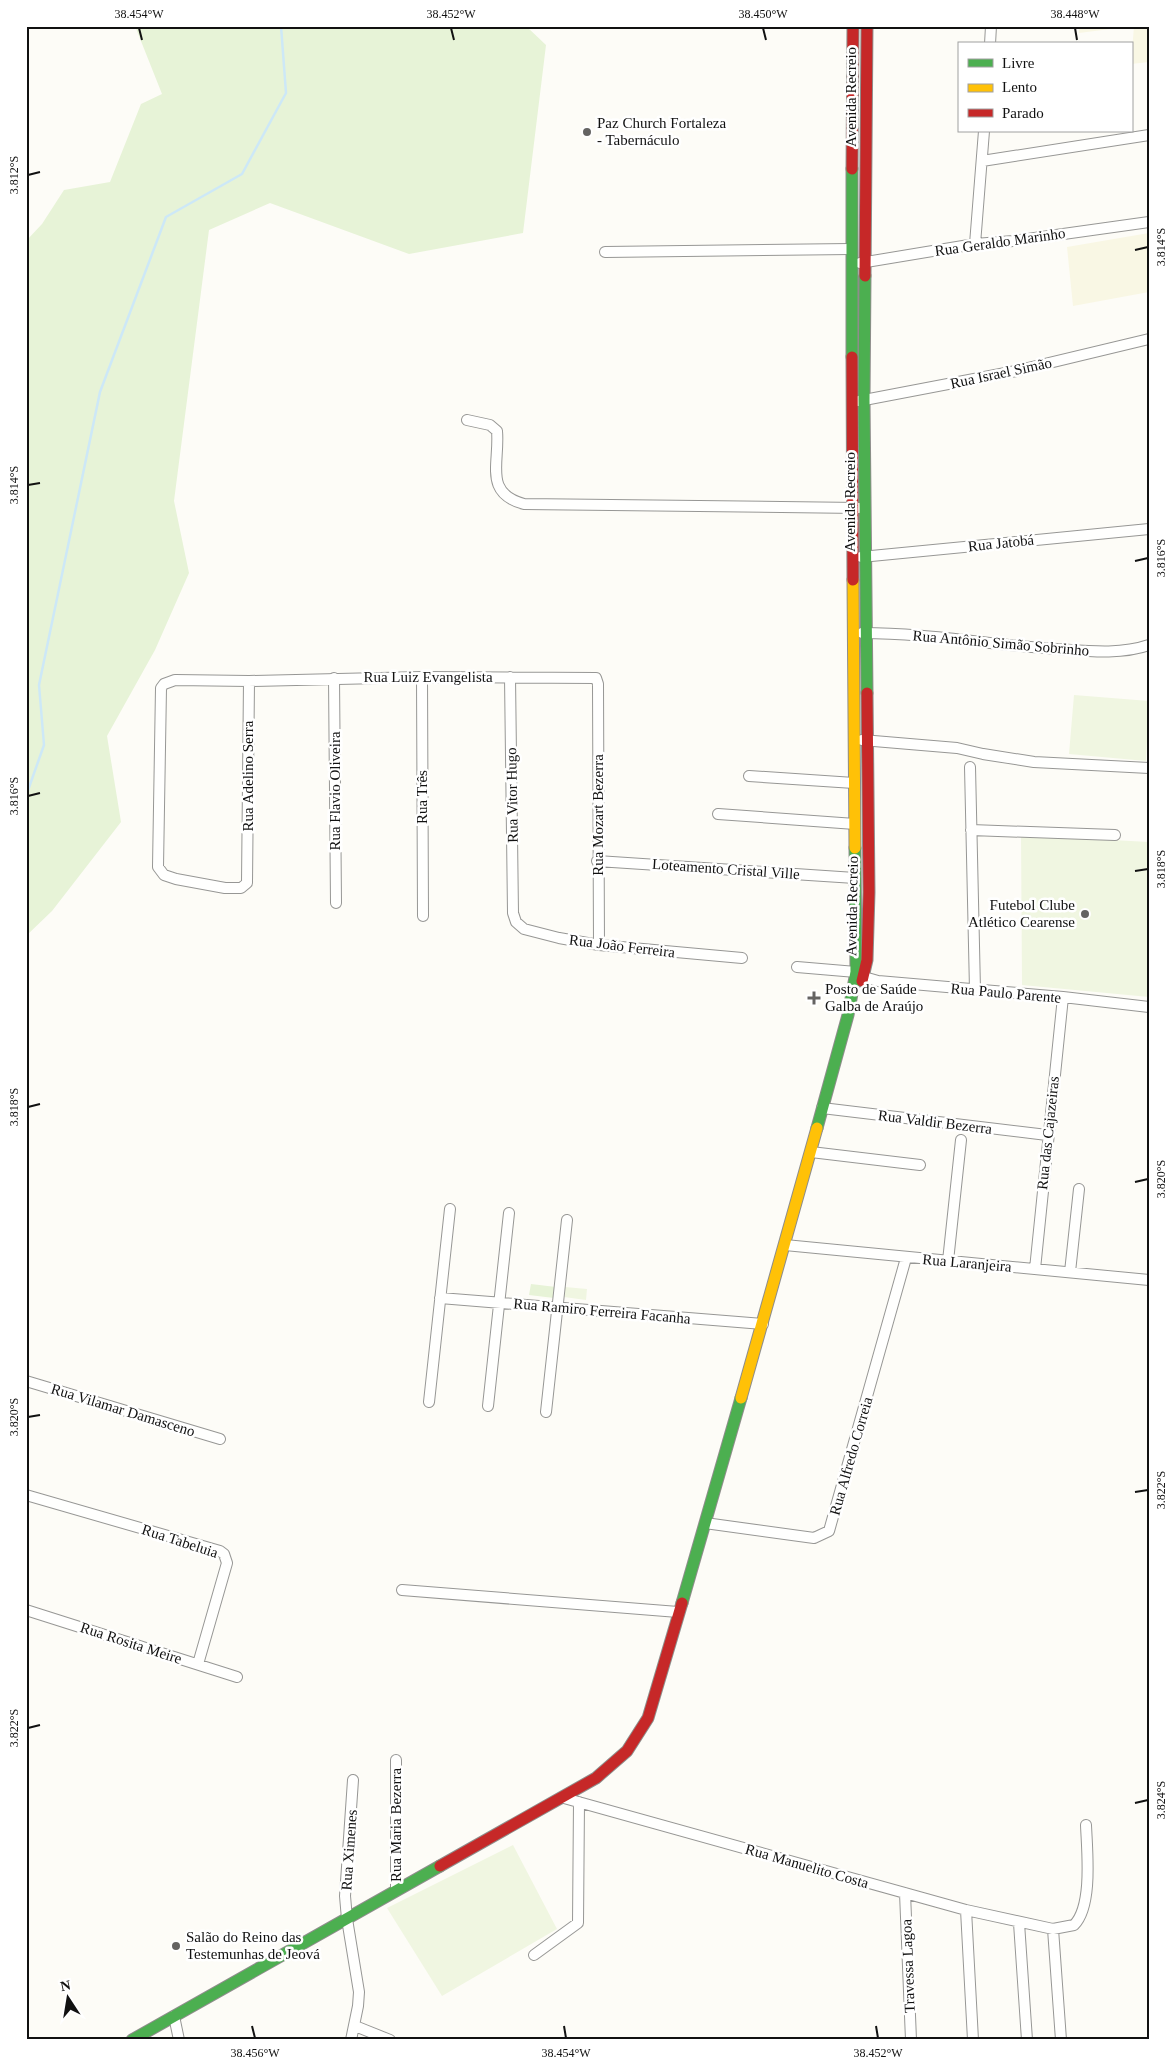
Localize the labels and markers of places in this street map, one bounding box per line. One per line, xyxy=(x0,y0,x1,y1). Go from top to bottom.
place label: Paz Church Fortaleza - Tabernáculo xyxy=(597,115,726,148)
marker: Paz Church Fortaleza - Tabernáculo xyxy=(581,126,593,138)
place label: Futebol Clube Atlético Cearense xyxy=(968,897,1075,930)
marker: Futebol Clube Atlético Cearense xyxy=(1079,908,1091,920)
place label: Posto de Saúde Galba de Araújo xyxy=(825,981,923,1014)
marker: Posto de Saúde Galba de Araújo xyxy=(807,991,821,1005)
place label: Salão do Reino das Testemunhas de Jeová xyxy=(186,1929,320,1962)
marker: Salão do Reino das Testemunhas de Jeová xyxy=(170,1940,182,1952)

